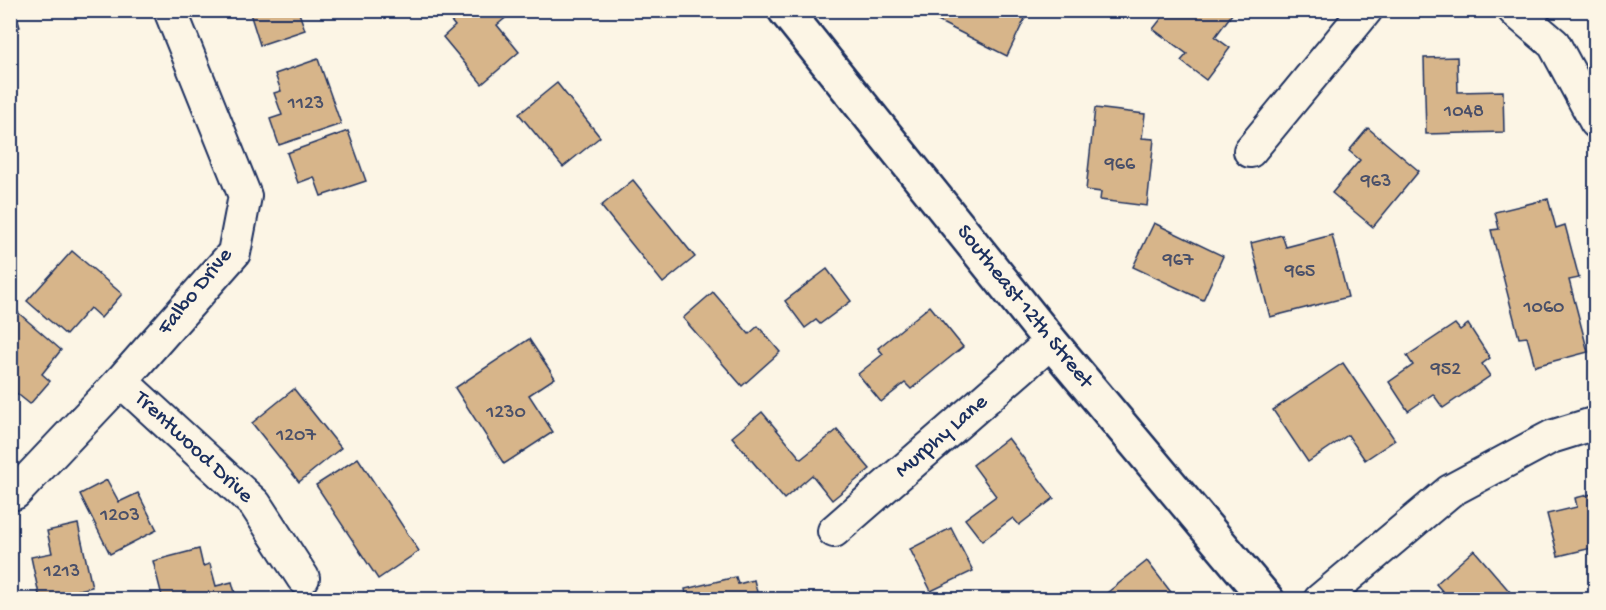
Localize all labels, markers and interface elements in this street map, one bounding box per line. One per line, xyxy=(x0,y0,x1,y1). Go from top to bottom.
house number: 1123 xyxy=(287,93,324,116)
house number: 1048 xyxy=(1443,101,1484,124)
house number: 966 xyxy=(1104,154,1136,177)
house number: 963 xyxy=(1360,171,1391,194)
street label: Southeast 12th Street xyxy=(950,220,1099,396)
street label: Falbo Drive xyxy=(152,243,239,342)
house number: 967 xyxy=(1162,250,1194,273)
house number: 965 xyxy=(1284,261,1315,284)
house number: 1060 xyxy=(1523,297,1564,320)
house number: 952 xyxy=(1430,359,1461,382)
street label: Trentwood Drive xyxy=(127,385,258,510)
street label: Murphy Lane xyxy=(890,389,994,484)
house number: 1230 xyxy=(485,402,526,425)
house number: 1207 xyxy=(275,425,316,448)
house number: 1203 xyxy=(99,505,140,528)
house number: 1213 xyxy=(43,561,80,584)

